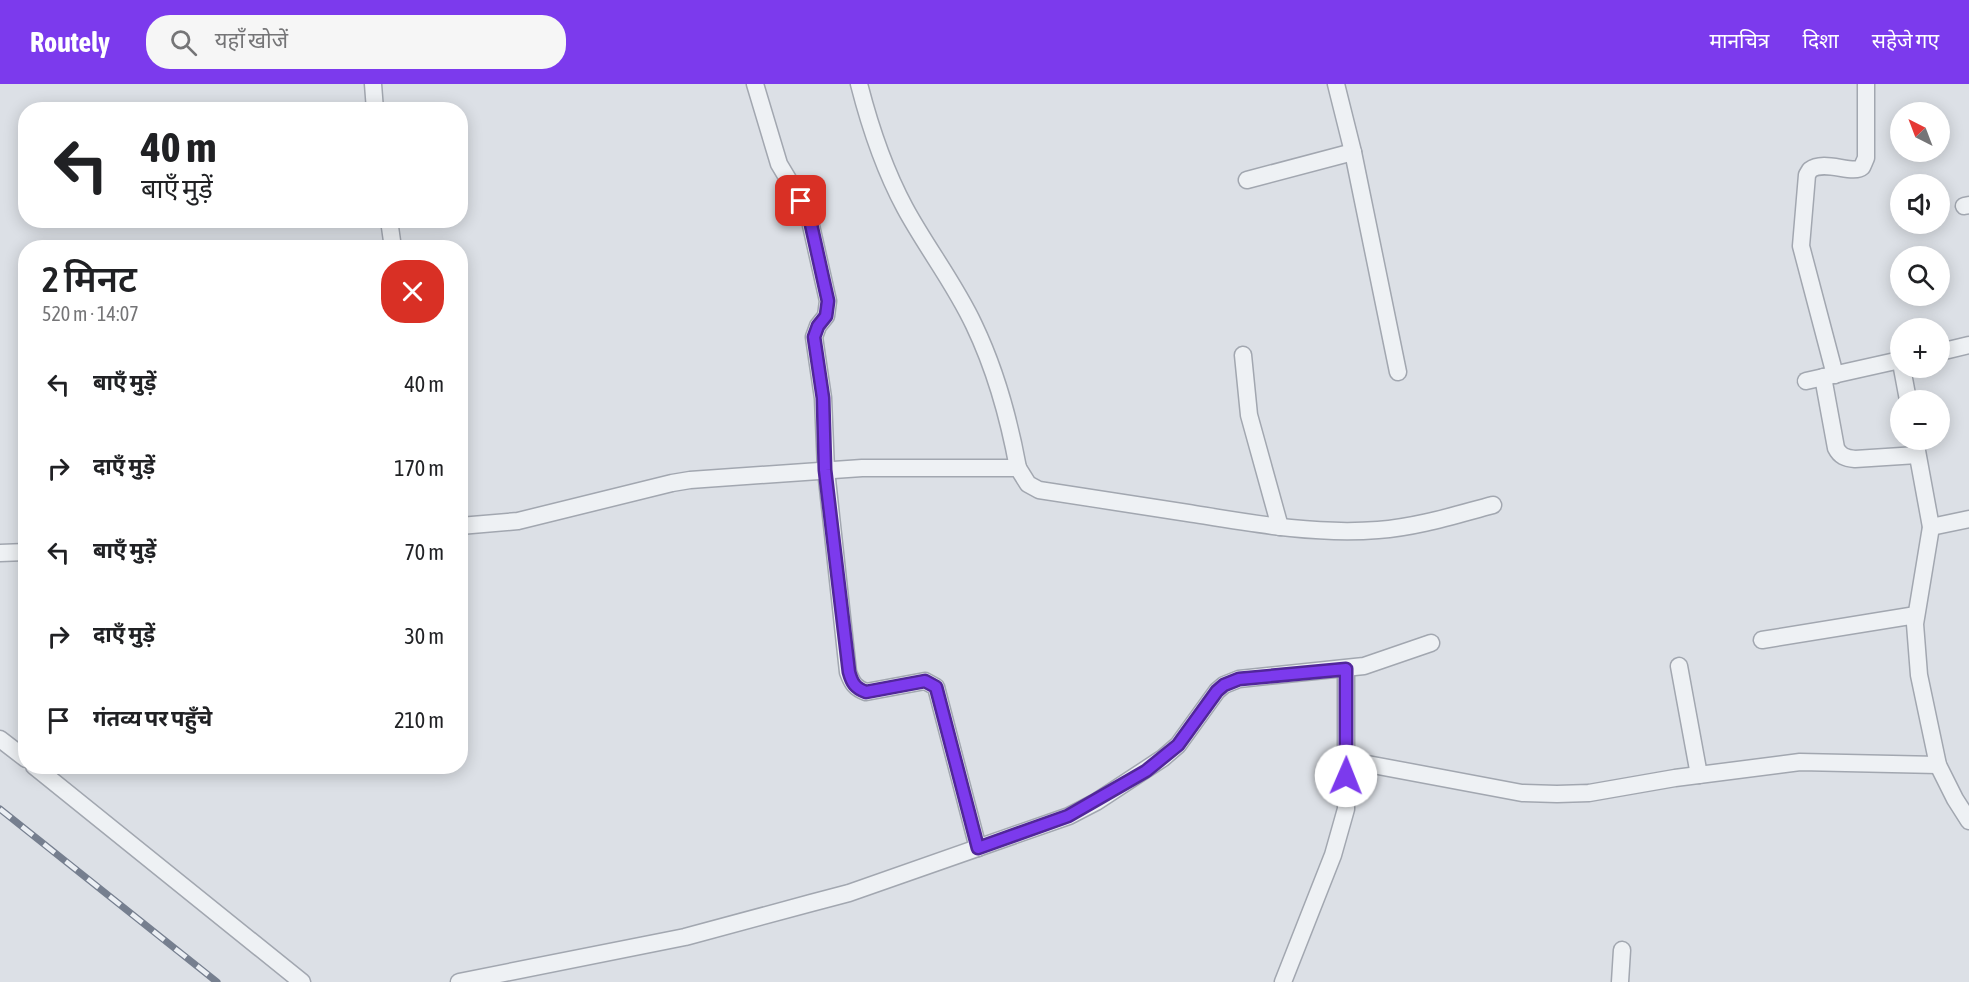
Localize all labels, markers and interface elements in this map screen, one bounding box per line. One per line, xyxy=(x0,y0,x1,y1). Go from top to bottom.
search box xyxy=(146,15,566,69)
text: Routely xyxy=(30,26,110,58)
icon: search xyxy=(167,26,200,59)
text: यहाँ खोजें xyxy=(215,27,288,53)
text: मानचित्र xyxy=(1709,28,1769,52)
text: दिशा xyxy=(1802,28,1839,52)
text: सहेजे गए xyxy=(1872,28,1939,52)
north arrow xyxy=(1890,102,1950,162)
map controls xyxy=(1890,102,1950,450)
text: 40 m xyxy=(141,123,216,171)
icon: left xyxy=(42,126,120,204)
text: बाएँ मुड़ें xyxy=(141,173,213,204)
button: sound xyxy=(1890,174,1950,234)
pin xyxy=(775,175,826,226)
icon: arrive xyxy=(784,184,817,217)
button: search xyxy=(1890,246,1950,306)
text: 2 मिनट xyxy=(42,258,137,300)
button: close xyxy=(381,260,444,323)
text: 520 m · 14:07 xyxy=(42,302,139,325)
button: + xyxy=(1890,318,1950,378)
icon: left xyxy=(42,368,75,401)
text: बाएँ मुड़ें xyxy=(93,369,156,395)
text: 40 m xyxy=(404,371,444,397)
button: − xyxy=(1890,390,1950,450)
icon: right xyxy=(42,452,75,485)
text: दाएँ मुड़ें xyxy=(93,453,155,479)
text: 170 m xyxy=(394,455,444,481)
icon: left xyxy=(42,536,75,569)
text: बाएँ मुड़ें xyxy=(93,537,156,563)
text: 70 m xyxy=(404,539,444,565)
icon: right xyxy=(42,620,75,653)
text: दाएँ मुड़ें xyxy=(93,621,155,647)
text: 30 m xyxy=(404,623,444,649)
icon: arrive xyxy=(42,704,75,737)
text: गंतव्य पर पहुँचे xyxy=(93,705,212,731)
text: 210 m xyxy=(394,707,444,733)
position arrow xyxy=(1314,744,1378,808)

